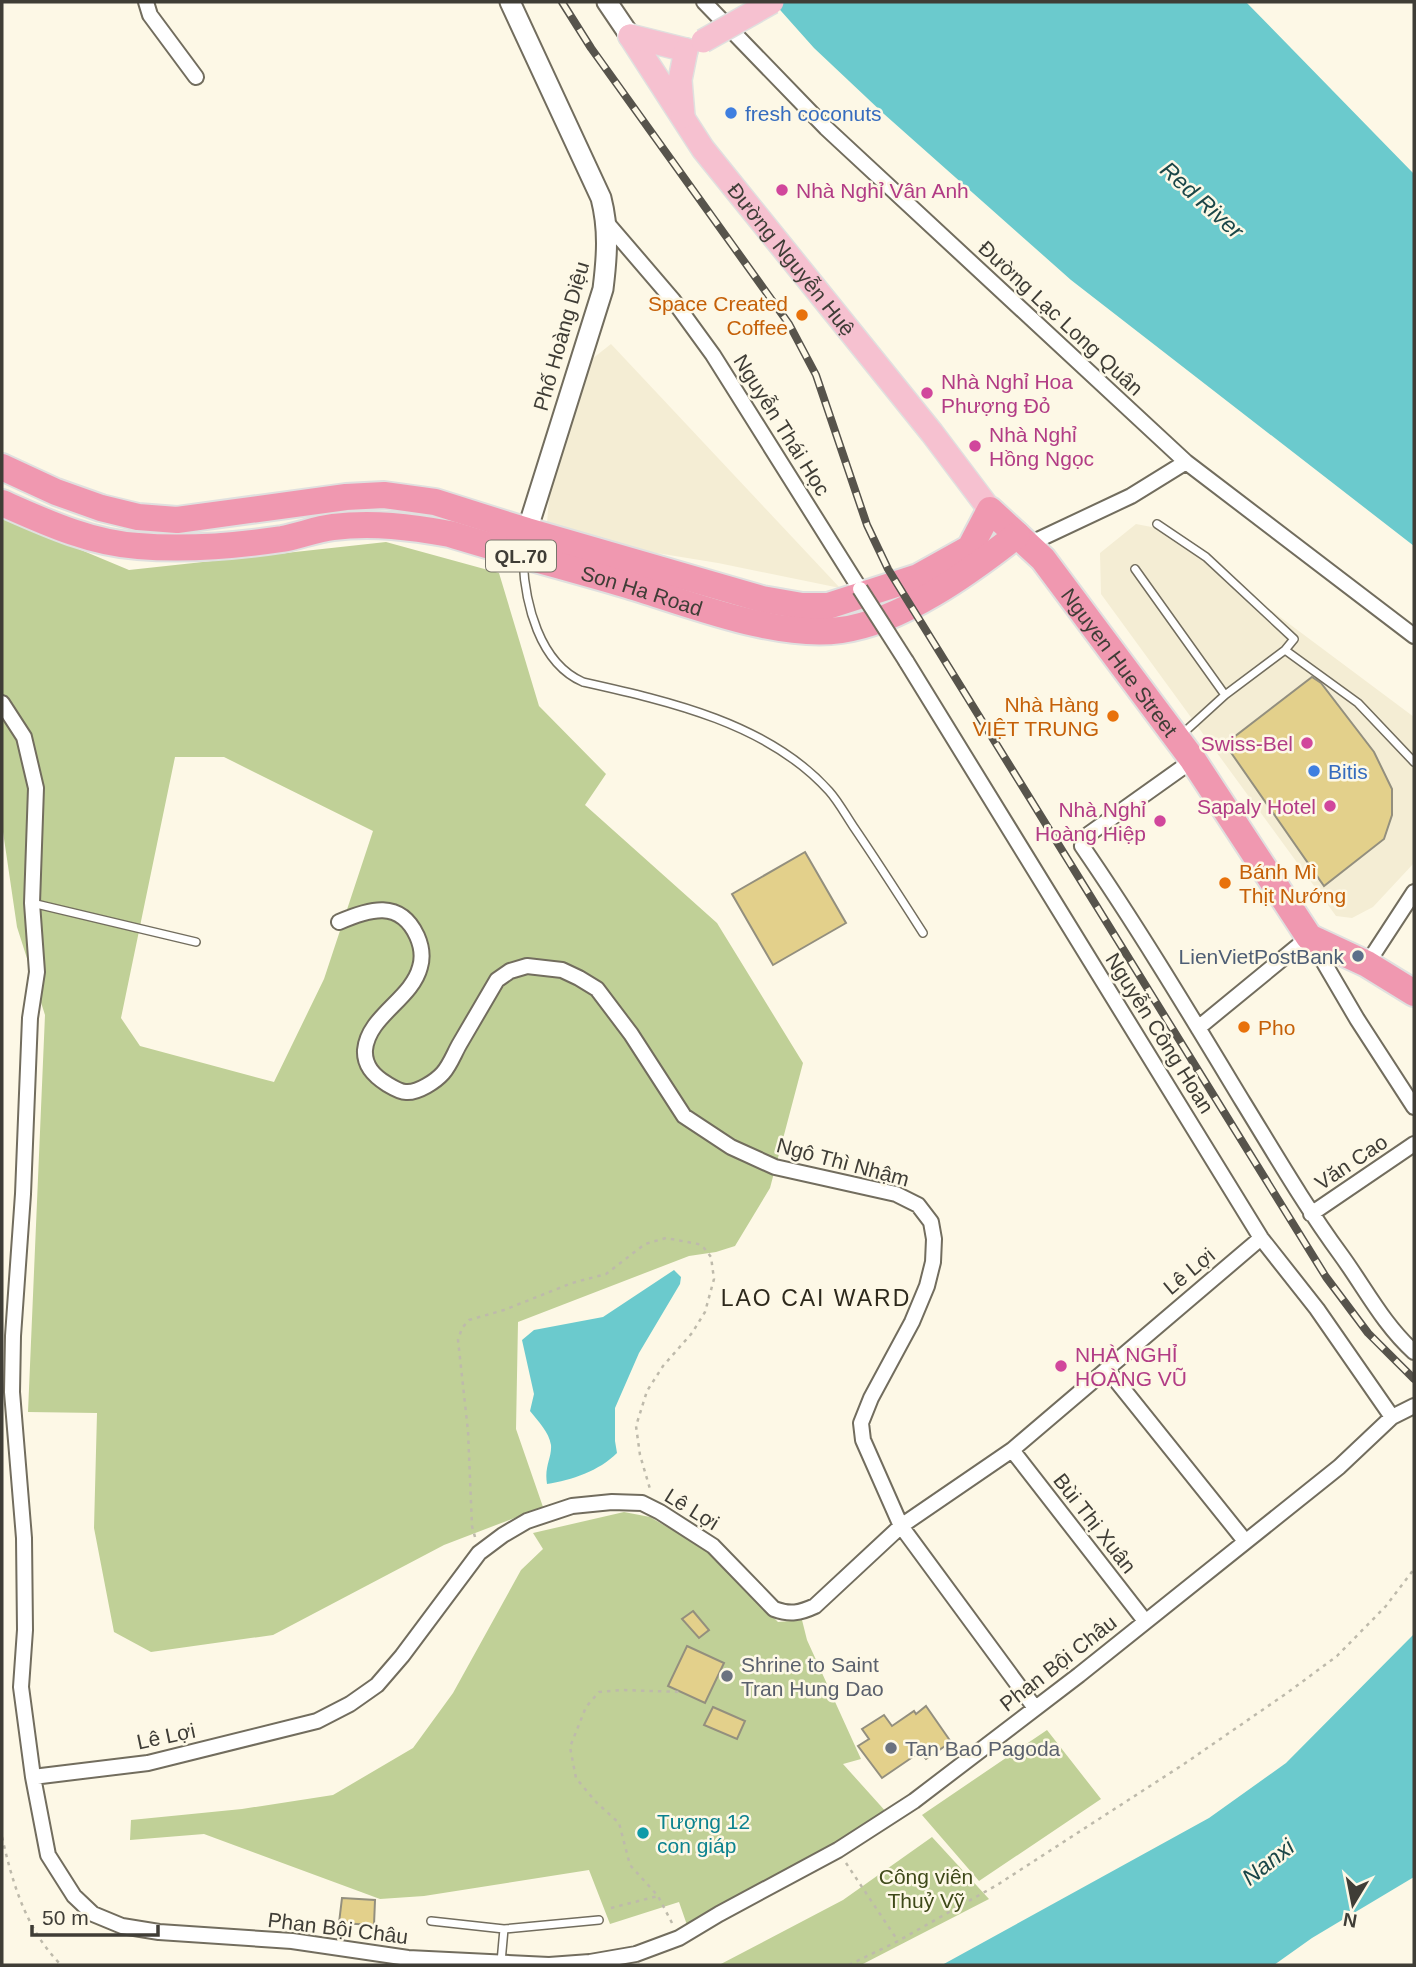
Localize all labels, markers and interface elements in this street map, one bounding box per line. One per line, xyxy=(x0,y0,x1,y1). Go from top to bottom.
place label: fresh coconuts xyxy=(745,102,882,125)
marker: fresh coconuts xyxy=(723,105,739,121)
water label: Red River xyxy=(1155,156,1250,245)
street label: Đường Nguyễn Huệ xyxy=(724,178,860,340)
place label: Nhà Nghỉ Vân Anh xyxy=(796,179,969,202)
marker: Nhà Nghỉ Vân Anh xyxy=(774,182,790,198)
street label: Đường Lạc Long Quân xyxy=(974,236,1148,400)
street label: Phố Hoàng Diệu xyxy=(529,259,593,413)
place label: Space Created Coffee xyxy=(648,292,788,339)
marker: Space Created Coffee xyxy=(794,307,810,323)
street label: Nguyễn Thái Học xyxy=(729,350,835,500)
place label: Nhà Nghỉ Hoa Phượng Đỏ xyxy=(941,370,1073,417)
marker: Nhà Nghỉ Hoa Phượng Đỏ xyxy=(919,385,935,401)
place label: Nhà Nghỉ Hồng Ngọc xyxy=(989,423,1094,470)
marker: Nhà Nghỉ Hồng Ngọc xyxy=(967,438,983,454)
road number: QL.70 xyxy=(486,540,556,572)
street label: Son Ha Road xyxy=(578,561,706,620)
street label: Nguyen Hue Street xyxy=(1057,584,1183,741)
place label: Nhà Hàng VIỆT TRUNG xyxy=(973,693,1099,740)
marker: Nhà Hàng VIỆT TRUNG xyxy=(1105,708,1121,724)
place label: Swiss-Bel xyxy=(1201,732,1293,755)
marker: Swiss-Bel xyxy=(1299,735,1315,751)
place label: Bitis xyxy=(1328,760,1368,783)
marker: Bitis xyxy=(1306,763,1322,779)
place label: Sapaly Hotel xyxy=(1197,795,1316,818)
place label: Nhà Nghỉ Hoàng Hiệp xyxy=(1035,798,1146,845)
marker: Sapaly Hotel xyxy=(1322,798,1338,814)
marker: Nhà Nghỉ Hoàng Hiệp xyxy=(1152,813,1168,829)
place label: Bánh Mì Thịt Nướng xyxy=(1239,860,1346,907)
marker: Bánh Mì Thịt Nướng xyxy=(1217,875,1233,891)
place label: LienVietPostBank xyxy=(1179,945,1344,968)
marker: LienVietPostBank xyxy=(1350,948,1366,964)
street label: Nguyễn Công Hoan xyxy=(1101,949,1219,1117)
place label: Pho xyxy=(1258,1016,1295,1039)
marker: Pho xyxy=(1236,1019,1252,1035)
street label: Văn Cao xyxy=(1311,1130,1391,1194)
street label: Ngô Thì Nhậm xyxy=(774,1133,912,1191)
street label: Lê Lợi xyxy=(1159,1243,1219,1299)
district label: LAO CAI WARD xyxy=(721,1285,911,1311)
place label: NHÀ NGHỈ HOÀNG VŨ xyxy=(1075,1343,1187,1390)
marker: NHÀ NGHỈ HOÀNG VŨ xyxy=(1053,1358,1069,1374)
street label: Bùi Thị Xuân xyxy=(1049,1469,1141,1577)
street label: Lê Lợi xyxy=(661,1484,723,1534)
street label: Phan Bội Châu xyxy=(995,1610,1121,1716)
place label: Shrine to Saint Tran Hung Dao xyxy=(741,1653,884,1700)
marker: Shrine to Saint Tran Hung Dao xyxy=(719,1668,735,1684)
street label: Lê Lợi xyxy=(135,1719,197,1753)
place label: Tan Bao Pagoda xyxy=(905,1737,1061,1760)
marker: Tan Bao Pagoda xyxy=(883,1740,899,1756)
place label: Tượng 12 con giáp xyxy=(657,1810,750,1857)
marker: Tượng 12 con giáp xyxy=(635,1825,651,1841)
water label: Nanxi xyxy=(1237,1833,1300,1890)
park label: Công viên Thuỷ Vỹ xyxy=(879,1865,973,1912)
north arrow xyxy=(1318,1869,1388,1939)
scale bar xyxy=(32,1894,158,1938)
text: 50 m xyxy=(42,1906,89,1929)
street label: Phan Bội Châu xyxy=(266,1908,410,1948)
text: N xyxy=(1342,1909,1359,1932)

